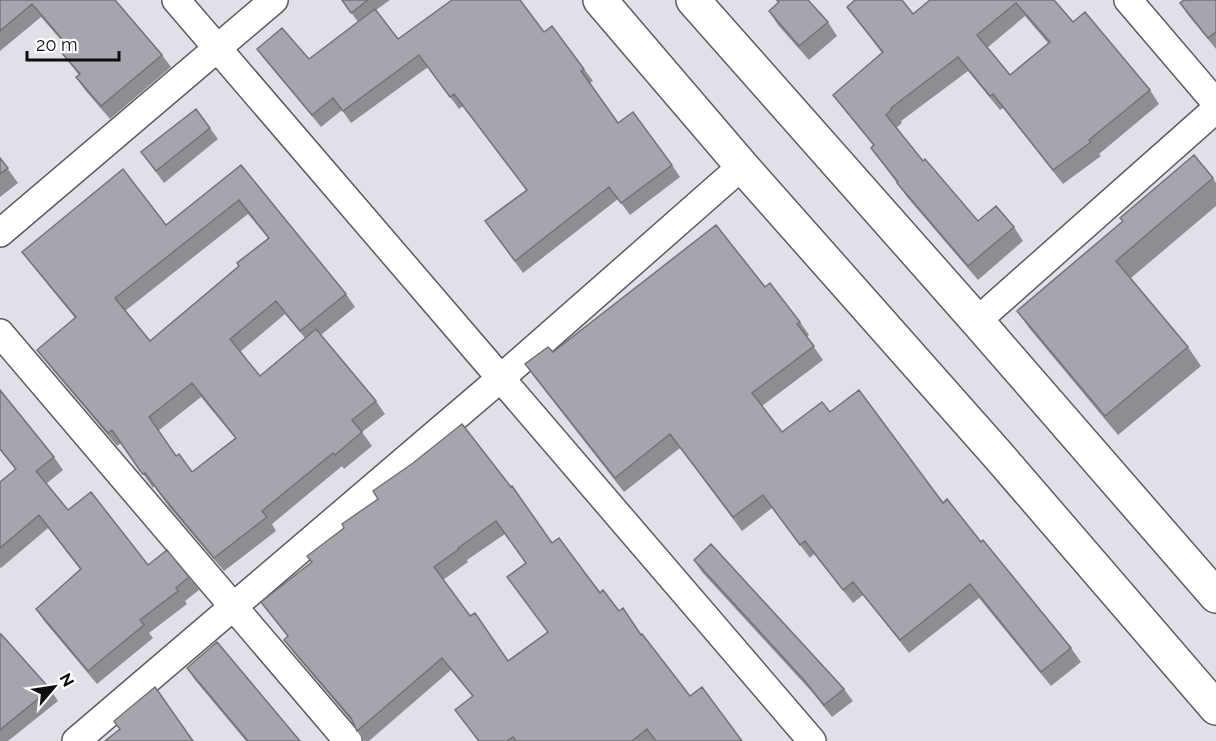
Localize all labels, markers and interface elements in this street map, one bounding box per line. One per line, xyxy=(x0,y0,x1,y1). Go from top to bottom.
scale bar xyxy=(27,24,118,62)
text: 20 m xyxy=(36,34,78,55)
north arrow xyxy=(24,657,84,717)
text: N xyxy=(55,670,78,690)

